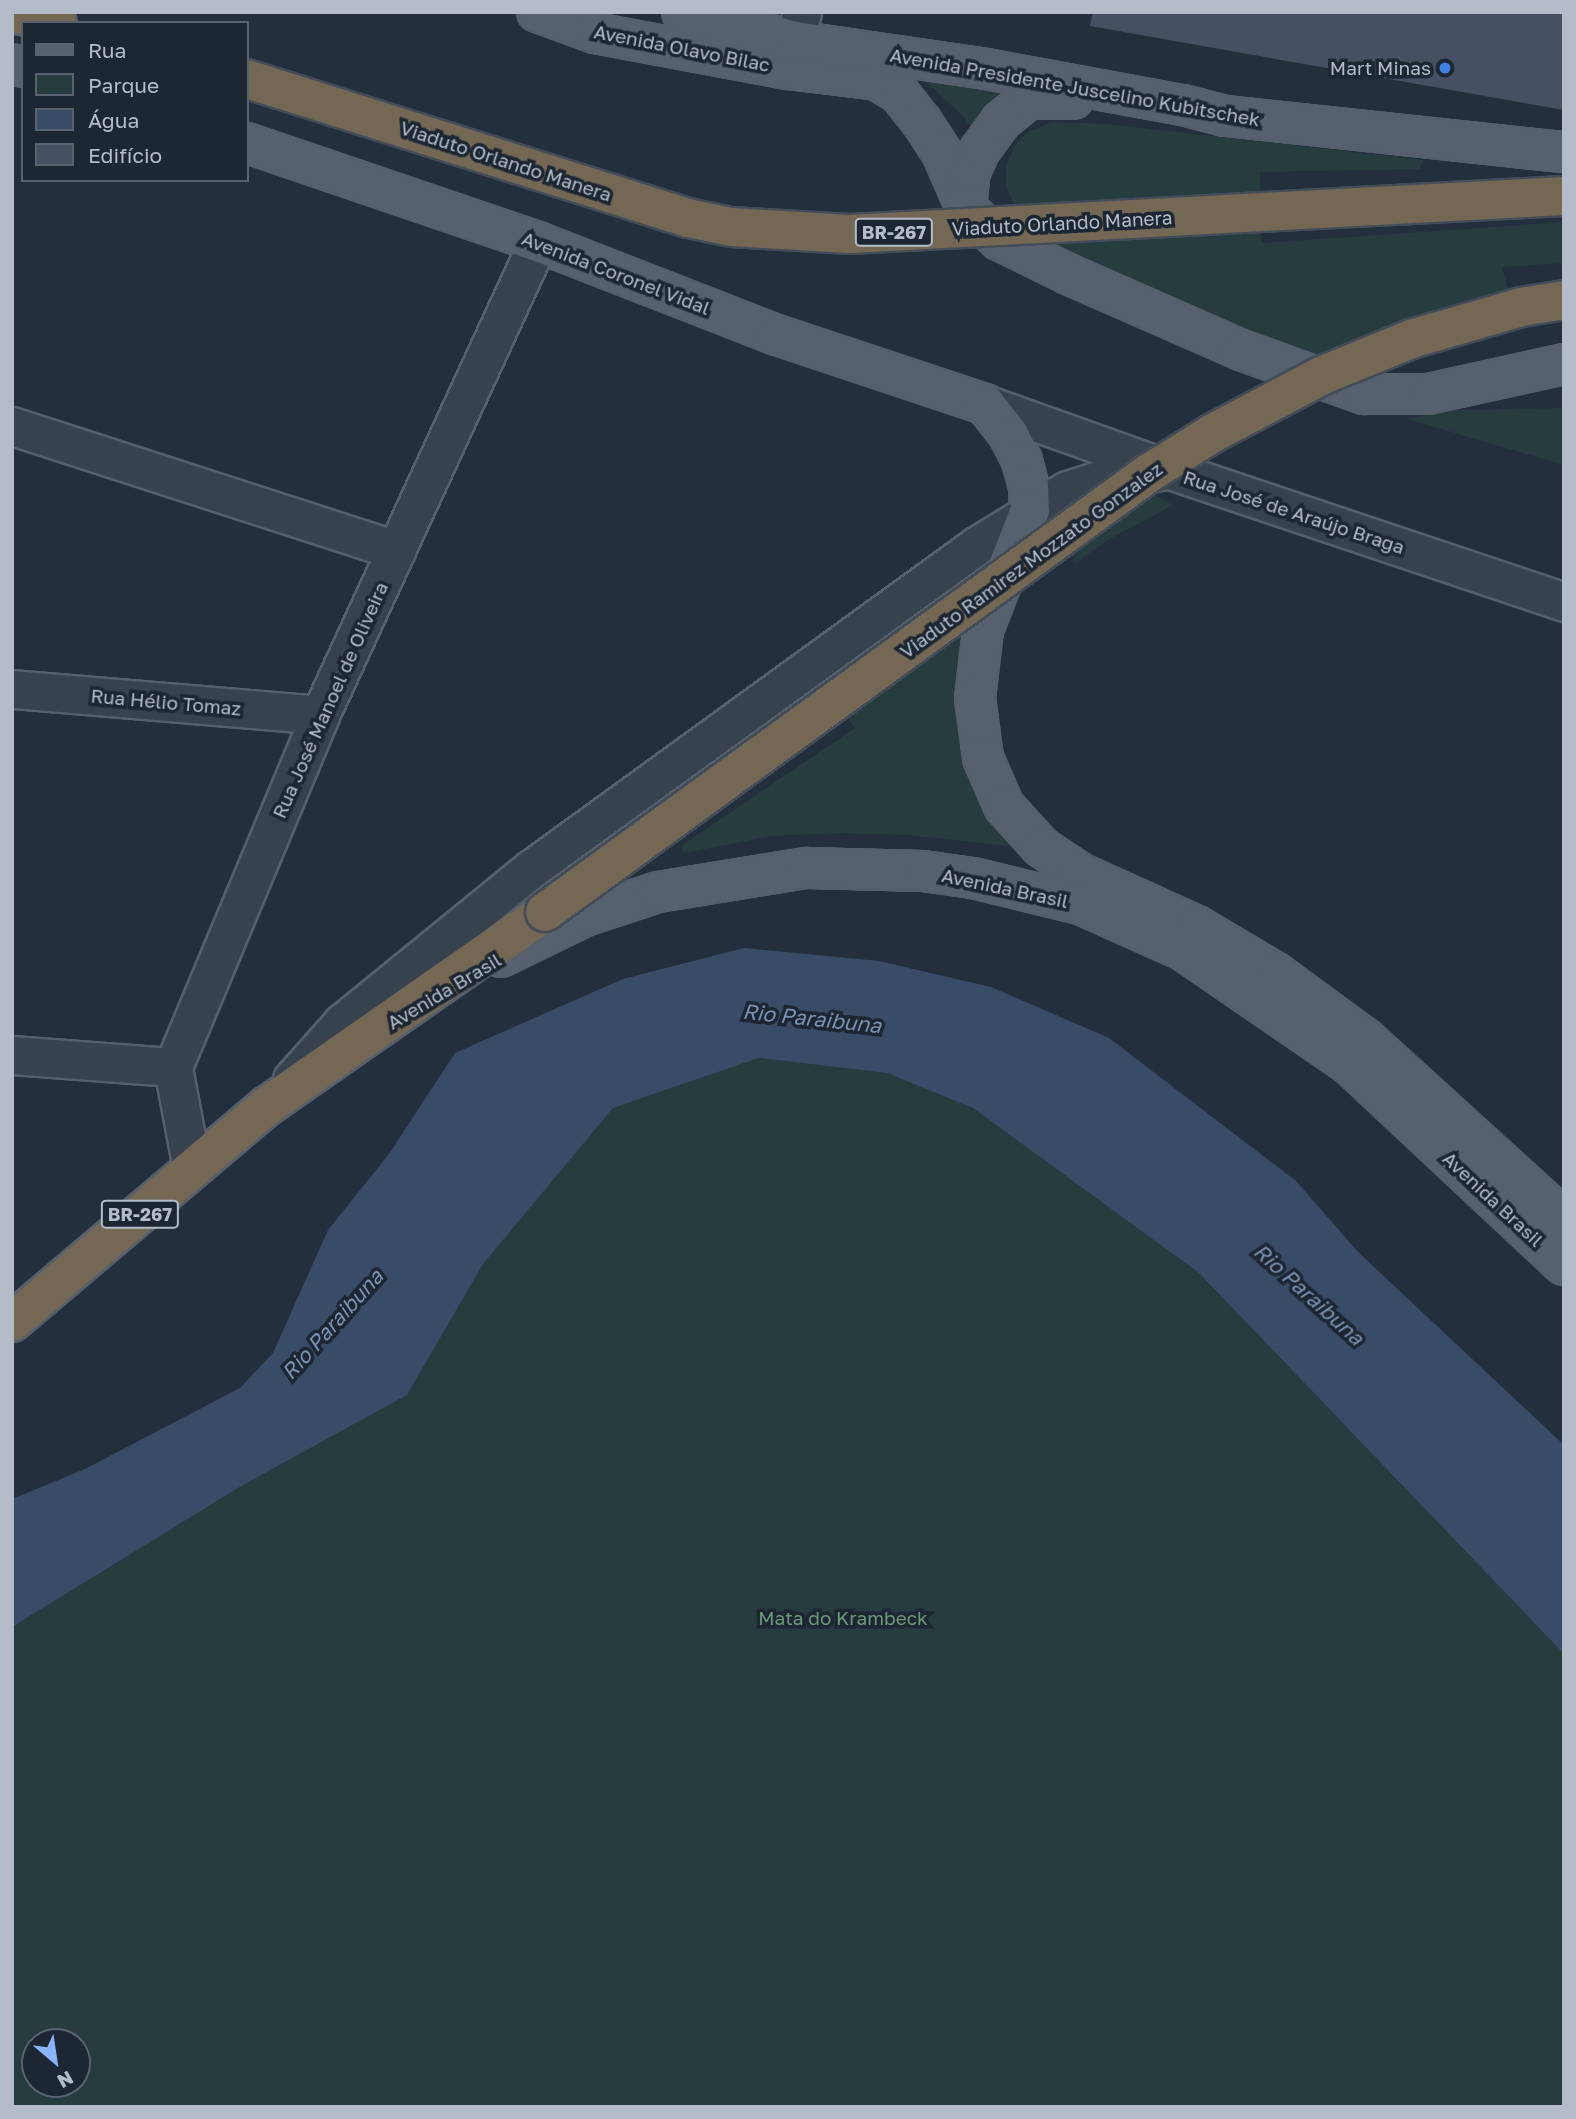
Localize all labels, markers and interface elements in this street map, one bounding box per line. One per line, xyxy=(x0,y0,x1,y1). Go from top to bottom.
street label: Avenida Olavo Bilac xyxy=(592,20,772,76)
legend xyxy=(21,21,248,182)
text: Rua xyxy=(88,37,126,63)
street label: Avenida Presidente Juscelino Kubitschek xyxy=(888,43,1262,131)
place label: Mart Minas xyxy=(1330,57,1431,79)
marker: Mart Minas xyxy=(1437,60,1453,76)
text: Parque xyxy=(88,72,159,98)
text: Água xyxy=(88,107,139,133)
street label: Viaduto Orlando Manera xyxy=(397,116,615,206)
text: Edifício xyxy=(88,142,162,168)
street label: Viaduto Orlando Manera xyxy=(951,206,1173,240)
road number: BR-267 xyxy=(854,218,934,246)
street label: Avenida Coronel Vidal xyxy=(519,227,713,319)
street label: Viaduto Ramirez Mozzato Gonzalez xyxy=(895,457,1167,663)
street label: Rua José de Araújo Braga xyxy=(1180,465,1408,559)
street label: Rua José Manoel de Oliveira xyxy=(267,578,393,822)
street label: Rua Hélio Tomaz xyxy=(90,684,242,720)
street label: Avenida Brasil xyxy=(940,863,1070,913)
street label: Avenida Brasil xyxy=(383,948,505,1034)
water label: Rio Paraibuna xyxy=(742,998,882,1038)
street label: Avenida Brasil xyxy=(1438,1147,1548,1251)
road number: BR-267 xyxy=(100,1199,180,1228)
water label: Rio Paraibuna xyxy=(1249,1238,1369,1350)
water label: Rio Paraibuna xyxy=(276,1264,388,1384)
park label: Mata do Krambeck xyxy=(758,1607,928,1629)
north arrow xyxy=(21,2028,91,2098)
text: N xyxy=(54,2066,77,2094)

